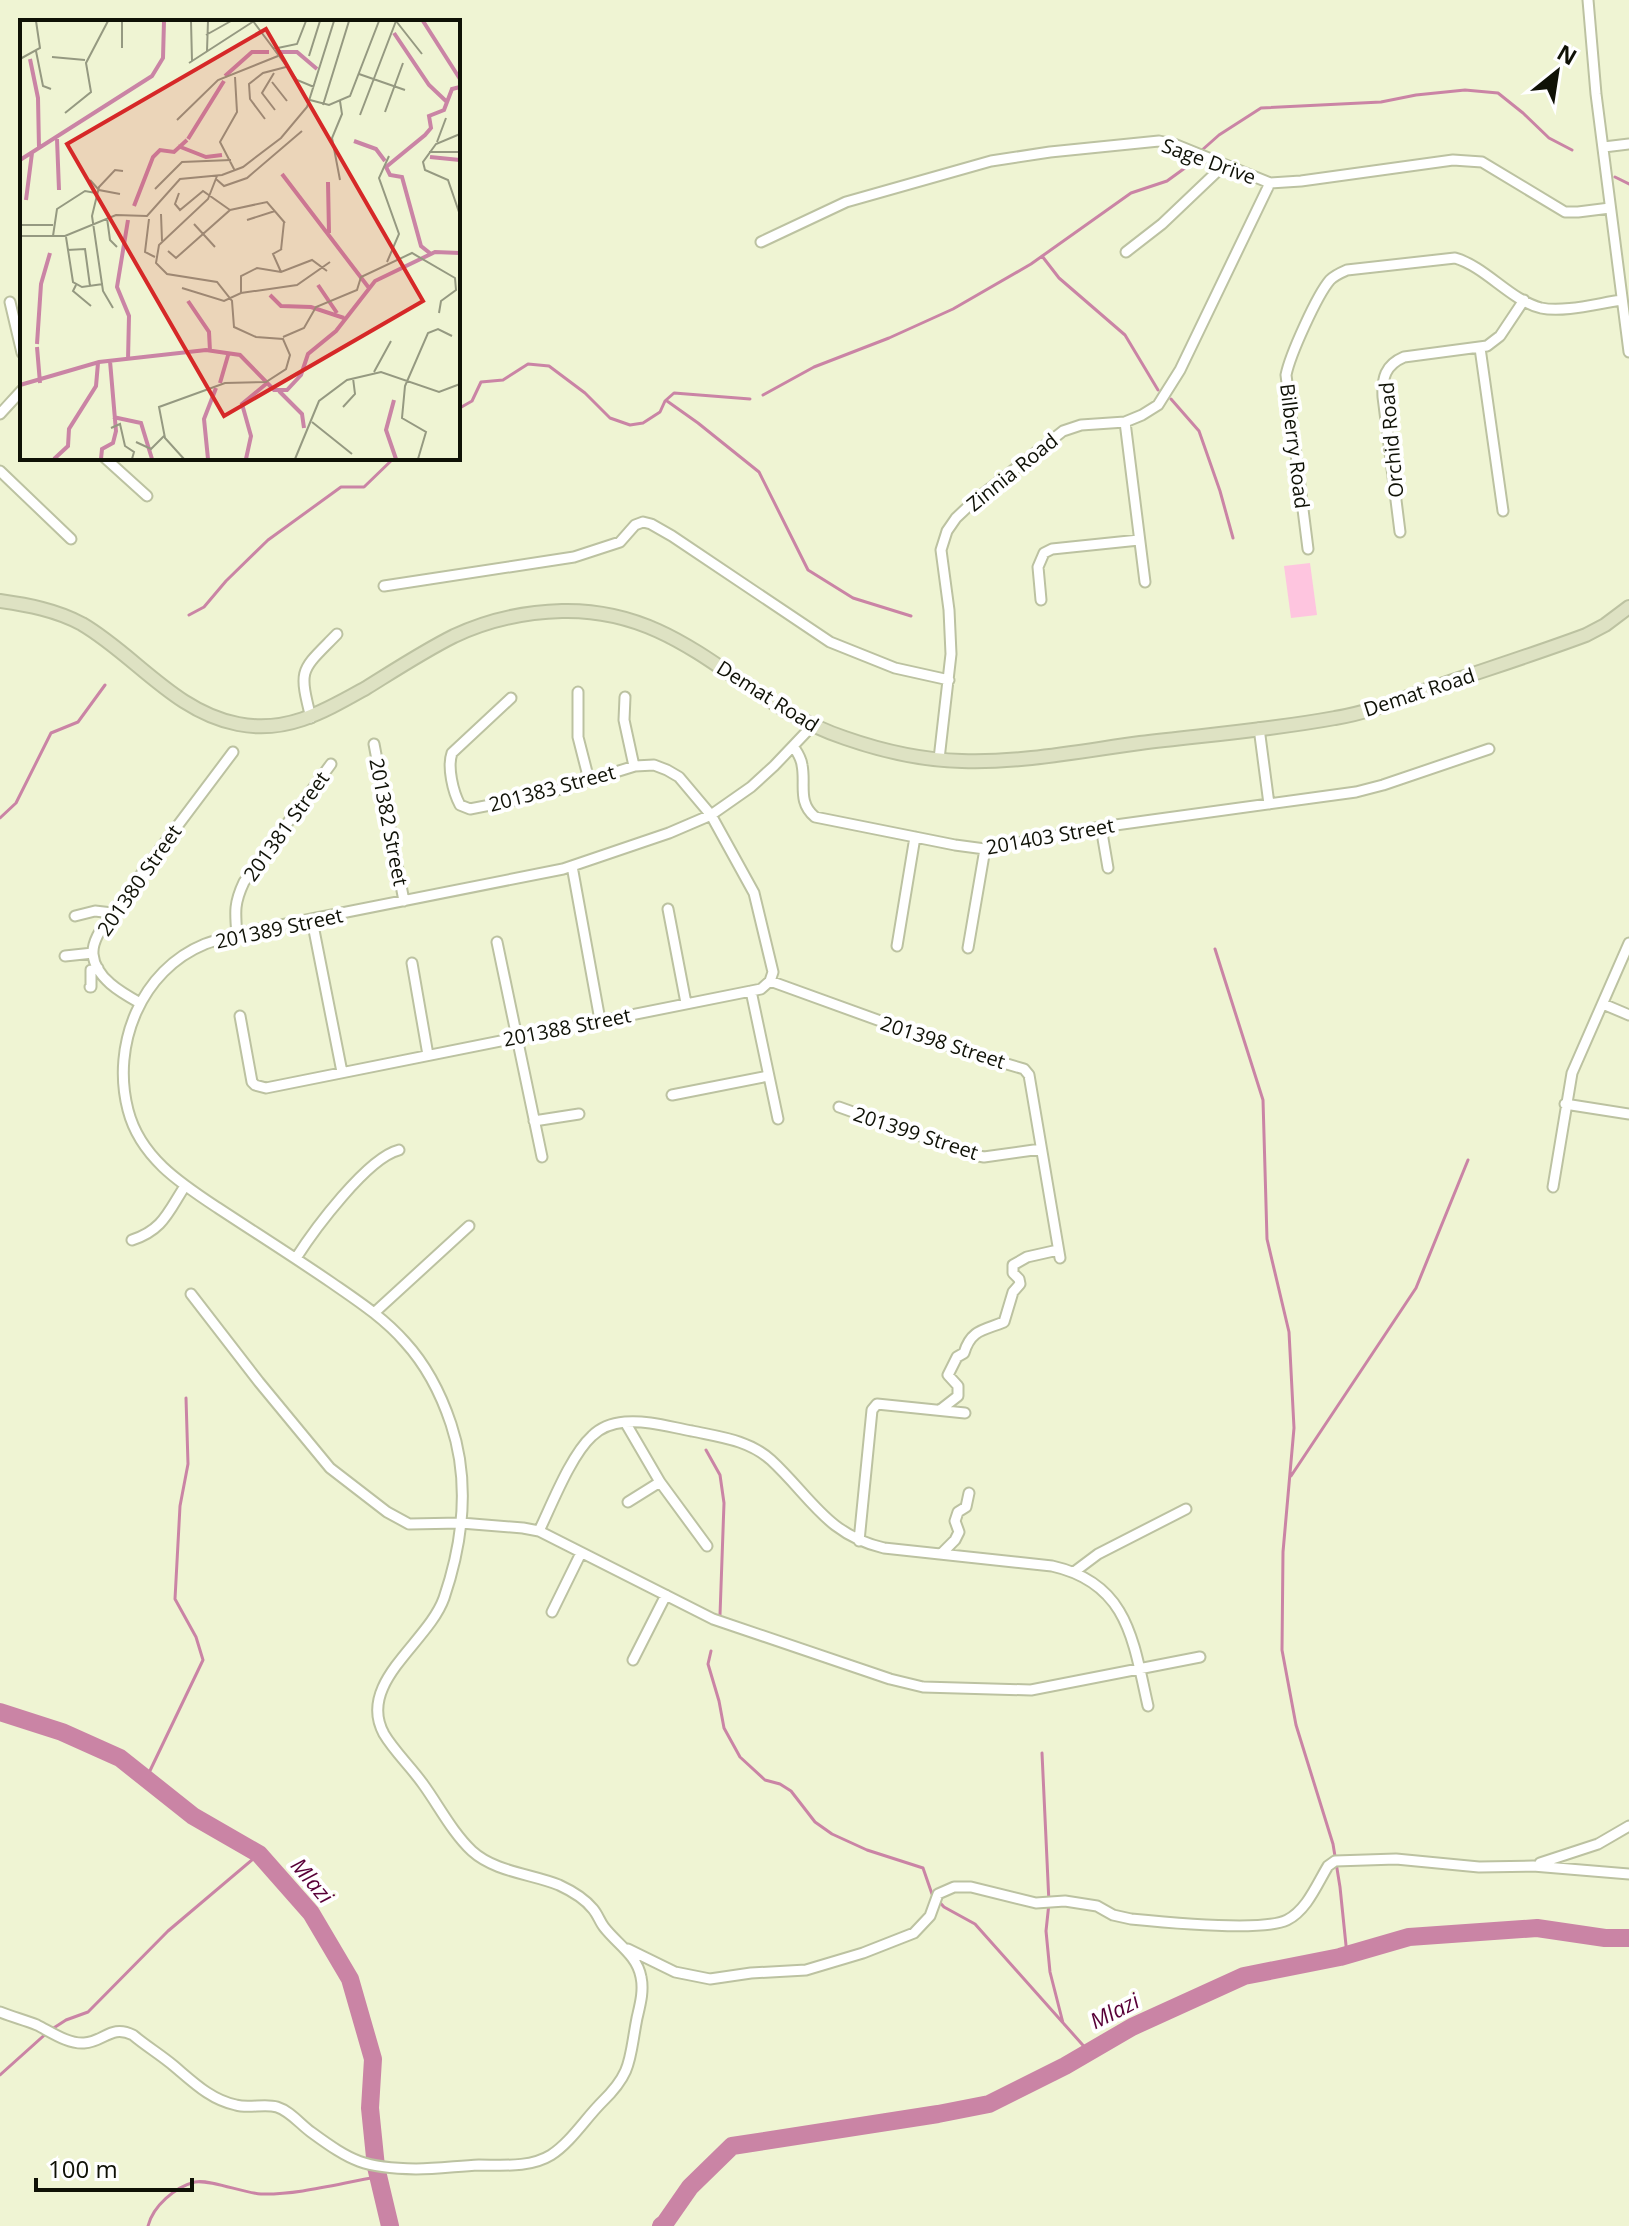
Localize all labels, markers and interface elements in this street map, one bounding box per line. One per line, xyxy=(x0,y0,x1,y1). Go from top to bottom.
inset map xyxy=(20,20,460,460)
north arrow xyxy=(1517,32,1597,112)
text: N xyxy=(1552,36,1583,71)
street label: Sage Drive xyxy=(1158,131,1260,191)
street label: Orchid Road xyxy=(1373,381,1409,499)
street label: Bilberry Road xyxy=(1274,382,1316,510)
street label: Zinnia Road xyxy=(961,427,1063,517)
street label: Demat Road xyxy=(712,654,824,738)
street label: Demat Road xyxy=(1360,661,1478,723)
street label: 201382 Street xyxy=(363,756,415,888)
street label: 201383 Street xyxy=(486,758,618,818)
street label: 201381 Street xyxy=(237,766,335,886)
street label: 201403 Street xyxy=(984,811,1116,861)
street label: 201380 Street xyxy=(91,819,187,941)
street label: 201389 Street xyxy=(213,901,345,955)
street label: 201388 Street xyxy=(501,1001,633,1053)
street label: 201398 Street xyxy=(877,1009,1009,1075)
street label: 201399 Street xyxy=(850,1100,982,1166)
water label: Mlazi xyxy=(285,1851,341,1910)
water label: Mlazi xyxy=(1084,1985,1144,2035)
scale bar xyxy=(36,2142,192,2192)
text: 100 m xyxy=(48,2152,118,2185)

